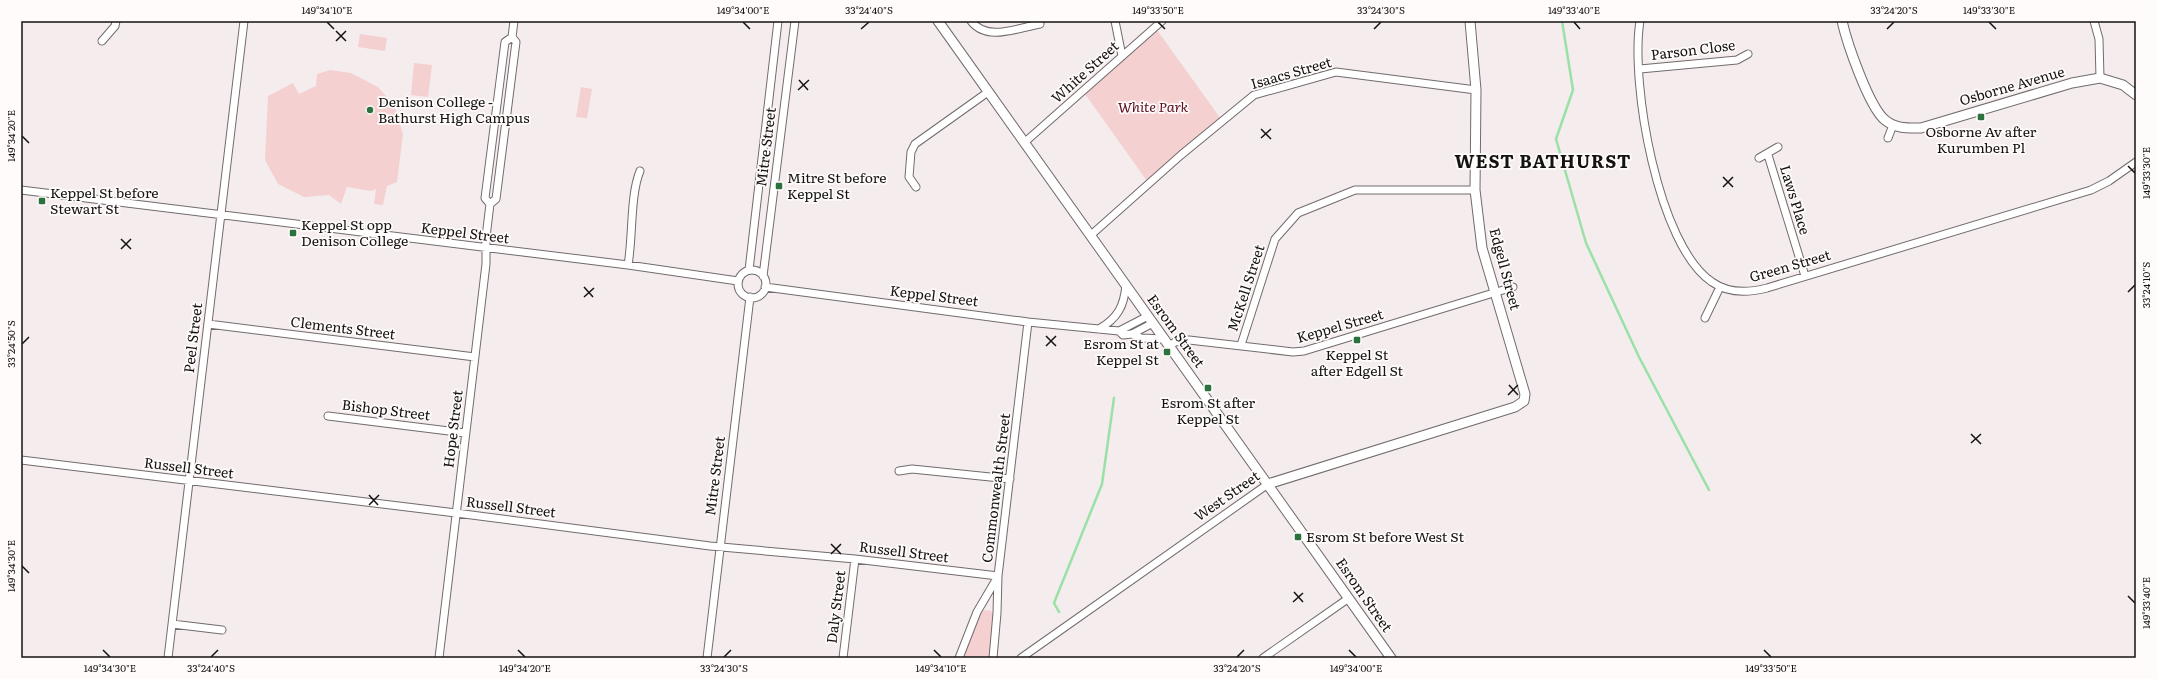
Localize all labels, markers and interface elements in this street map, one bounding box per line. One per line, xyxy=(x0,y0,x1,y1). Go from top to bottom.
text: 149°34'10"E xyxy=(301,2,353,17)
text: 149°34'00"E xyxy=(717,2,769,17)
text: 33°24'40"S xyxy=(845,2,893,17)
text: 149°33'50"E xyxy=(1132,2,1184,17)
text: 33°24'30"S xyxy=(1357,2,1405,17)
text: 149°33'40"E xyxy=(1548,2,1600,17)
text: 33°24'20"S xyxy=(1870,2,1918,17)
text: 149°33'30"E xyxy=(1963,2,2015,17)
street label: Parson Close xyxy=(1650,34,1736,64)
street label: White Street xyxy=(1046,35,1123,107)
street label: Isaacs Street xyxy=(1248,51,1334,93)
street label: Osborne Avenue xyxy=(1957,61,2067,110)
place label: Denison College - Bathurst High Campus xyxy=(378,91,530,127)
park label: White Park xyxy=(1118,96,1189,116)
marker: Denison College - Bathurst High Campus xyxy=(365,105,375,115)
street label: Mitre Street xyxy=(750,106,780,188)
text: 149°34'20"E xyxy=(3,110,18,162)
marker: Osborne Av after Kurumben Pl xyxy=(1976,112,1986,122)
place label: Osborne Av after Kurumben Pl xyxy=(1926,121,2037,157)
district label: WEST BATHURST xyxy=(1454,147,1632,174)
text: 149°33'30"E xyxy=(2138,147,2153,199)
street label: Laws Place xyxy=(1776,162,1816,237)
place label: Mitre St before Keppel St xyxy=(787,167,887,203)
marker: Mitre St before Keppel St xyxy=(774,181,784,191)
place label: Keppel St before Stewart St xyxy=(50,182,159,218)
marker: Keppel St before Stewart St xyxy=(37,196,47,206)
place label: Keppel St opp Denison College xyxy=(301,214,408,250)
street label: Keppel Street xyxy=(420,217,511,247)
street label: Edgell Street xyxy=(1485,225,1527,312)
marker: Keppel St opp Denison College xyxy=(288,228,298,238)
street label: McKell Street xyxy=(1222,241,1269,334)
street label: Green Street xyxy=(1747,244,1833,286)
text: 33°24'10"S xyxy=(2138,262,2153,308)
street label: Keppel Street xyxy=(889,280,980,310)
street label: Esrom Street xyxy=(1143,290,1210,371)
street label: Peel Street xyxy=(178,301,206,374)
street label: Keppel Street xyxy=(1294,303,1386,347)
street label: Clements Street xyxy=(290,311,397,343)
text: 33°24'50"S xyxy=(3,320,18,368)
place label: Esrom St at Keppel St xyxy=(1083,333,1159,369)
marker: Keppel St after Edgell St xyxy=(1352,335,1362,345)
place label: Keppel St after Edgell St xyxy=(1311,344,1404,380)
marker: Esrom St at Keppel St xyxy=(1162,347,1172,357)
marker: Esrom St after Keppel St xyxy=(1203,383,1213,393)
street label: Hope Street xyxy=(437,388,467,469)
place label: Esrom St after Keppel St xyxy=(1161,392,1256,428)
street label: Bishop Street xyxy=(341,394,432,424)
street label: Commonwealth Street xyxy=(976,412,1014,564)
street label: Mitre Street xyxy=(699,435,729,517)
street label: Russell Street xyxy=(143,452,236,482)
street label: West Street xyxy=(1190,465,1263,525)
street label: Russell Street xyxy=(465,491,558,521)
place label: Esrom St before West St xyxy=(1306,526,1464,546)
marker: Esrom St before West St xyxy=(1293,532,1303,542)
street label: Russell Street xyxy=(858,536,951,566)
text: 149°34'30"E xyxy=(3,540,18,592)
street label: Esrom Street xyxy=(1332,553,1398,636)
street label: Daly Street xyxy=(821,569,849,645)
text: 149°33'40"E xyxy=(2138,577,2153,629)
text: 149°34'30"E xyxy=(84,660,136,675)
text: 33°24'40"S xyxy=(187,660,235,675)
text: 149°34'20"E xyxy=(499,660,551,675)
text: 33°24'30"S xyxy=(700,660,748,675)
text: 149°34'10"E xyxy=(915,660,967,675)
text: 33°24'20"S xyxy=(1213,660,1261,675)
text: 149°34'00"E xyxy=(1330,660,1382,675)
text: 149°33'50"E xyxy=(1745,660,1797,675)

